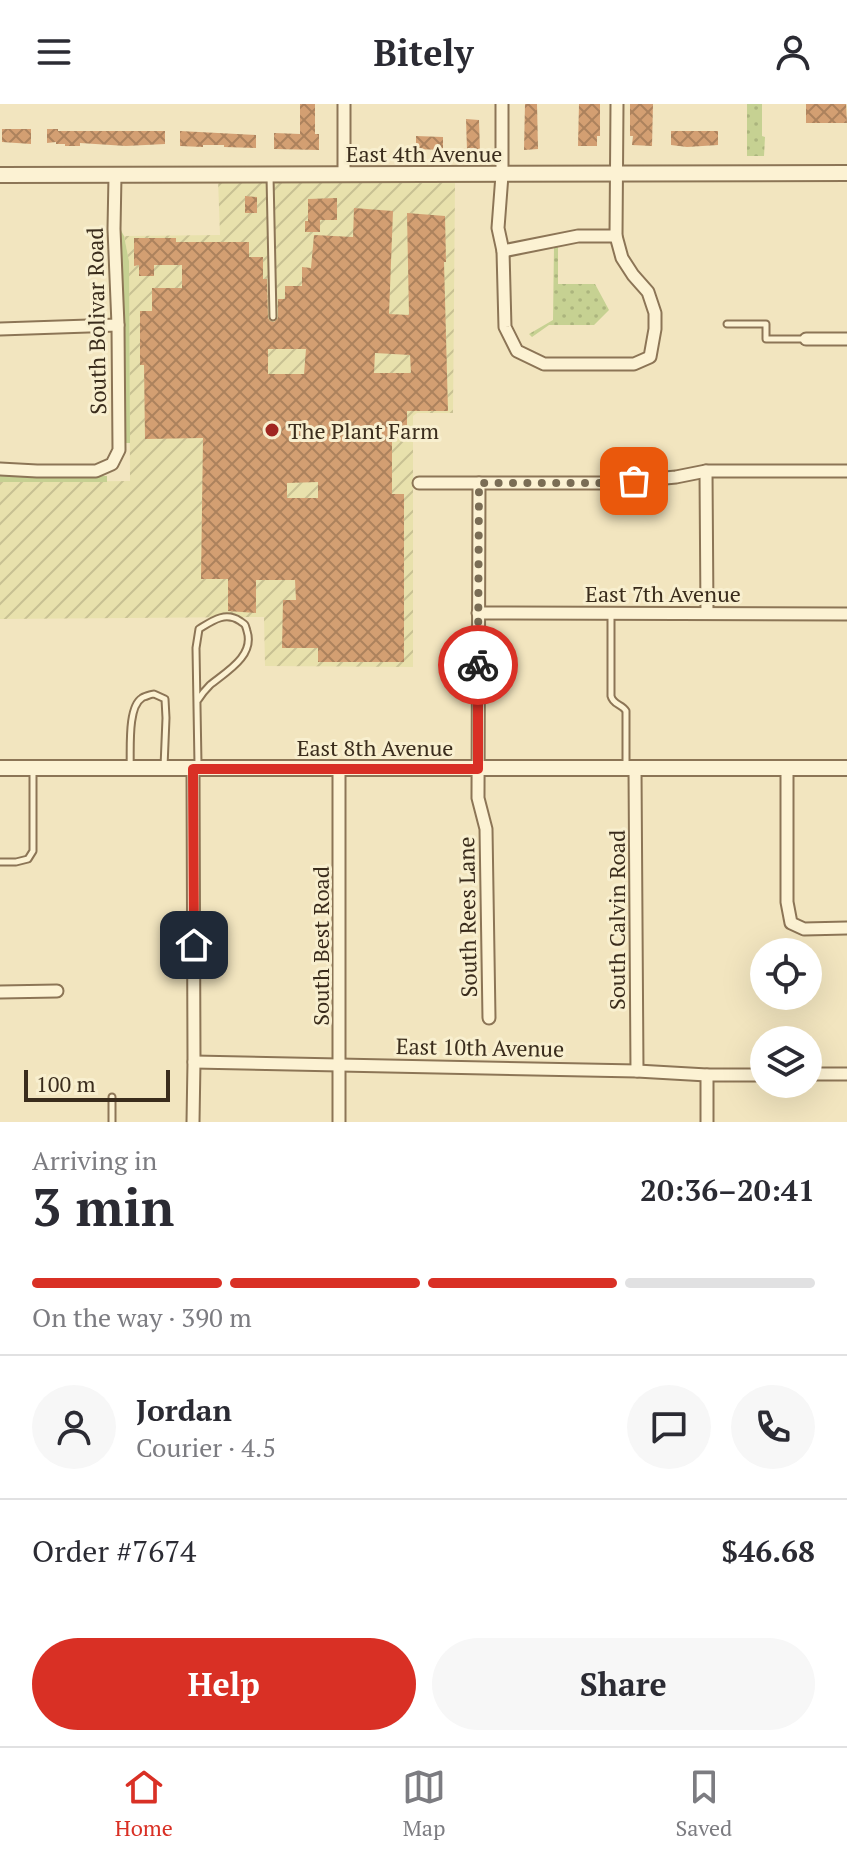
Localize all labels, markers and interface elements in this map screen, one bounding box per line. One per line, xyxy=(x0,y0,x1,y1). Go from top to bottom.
text: Bitely xyxy=(374,29,473,76)
icon: menu xyxy=(32,30,76,74)
icon: person xyxy=(771,30,815,74)
street label: East 4th Avenue xyxy=(346,139,502,168)
street label: South Bolivar Road xyxy=(80,227,112,415)
place label: The Plant Farm xyxy=(288,416,439,445)
marker: The Plant Farm xyxy=(263,421,281,439)
pin xyxy=(600,447,668,515)
icon: bag xyxy=(612,459,656,503)
street label: East 7th Avenue xyxy=(585,579,741,608)
courier xyxy=(438,625,518,705)
icon: bike xyxy=(456,643,500,687)
street label: East 8th Avenue xyxy=(297,733,453,762)
street label: South Calvin Road xyxy=(602,830,631,1010)
street label: South Rees Lane xyxy=(451,836,483,998)
street label: South Best Road xyxy=(306,866,335,1026)
pin xyxy=(160,911,228,979)
icon: home xyxy=(172,923,216,967)
map controls xyxy=(750,938,822,1098)
button: locate xyxy=(750,938,822,1010)
button: layers xyxy=(750,1026,822,1098)
street label: East 10th Avenue xyxy=(396,1031,564,1063)
scale bar xyxy=(24,1066,170,1102)
text: 100 m xyxy=(36,1069,96,1098)
text: Arriving in xyxy=(32,1143,157,1177)
text: 20:36–20:41 xyxy=(640,1170,815,1210)
text: 3 min xyxy=(32,1172,174,1241)
text: On the way · 390 m xyxy=(32,1300,252,1334)
button: person xyxy=(32,1385,116,1469)
button: chat xyxy=(627,1385,711,1469)
button: phone xyxy=(731,1385,815,1469)
text: Jordan xyxy=(136,1390,232,1430)
text: Courier · 4.5 xyxy=(136,1430,276,1464)
text: Order #7674 xyxy=(32,1531,196,1571)
text: $46.68 xyxy=(721,1531,815,1571)
button: Help xyxy=(32,1638,416,1730)
button: Share xyxy=(432,1638,815,1730)
tab: Home xyxy=(115,1765,173,1842)
tab: Map xyxy=(402,1765,446,1842)
tab: Saved xyxy=(675,1765,732,1842)

